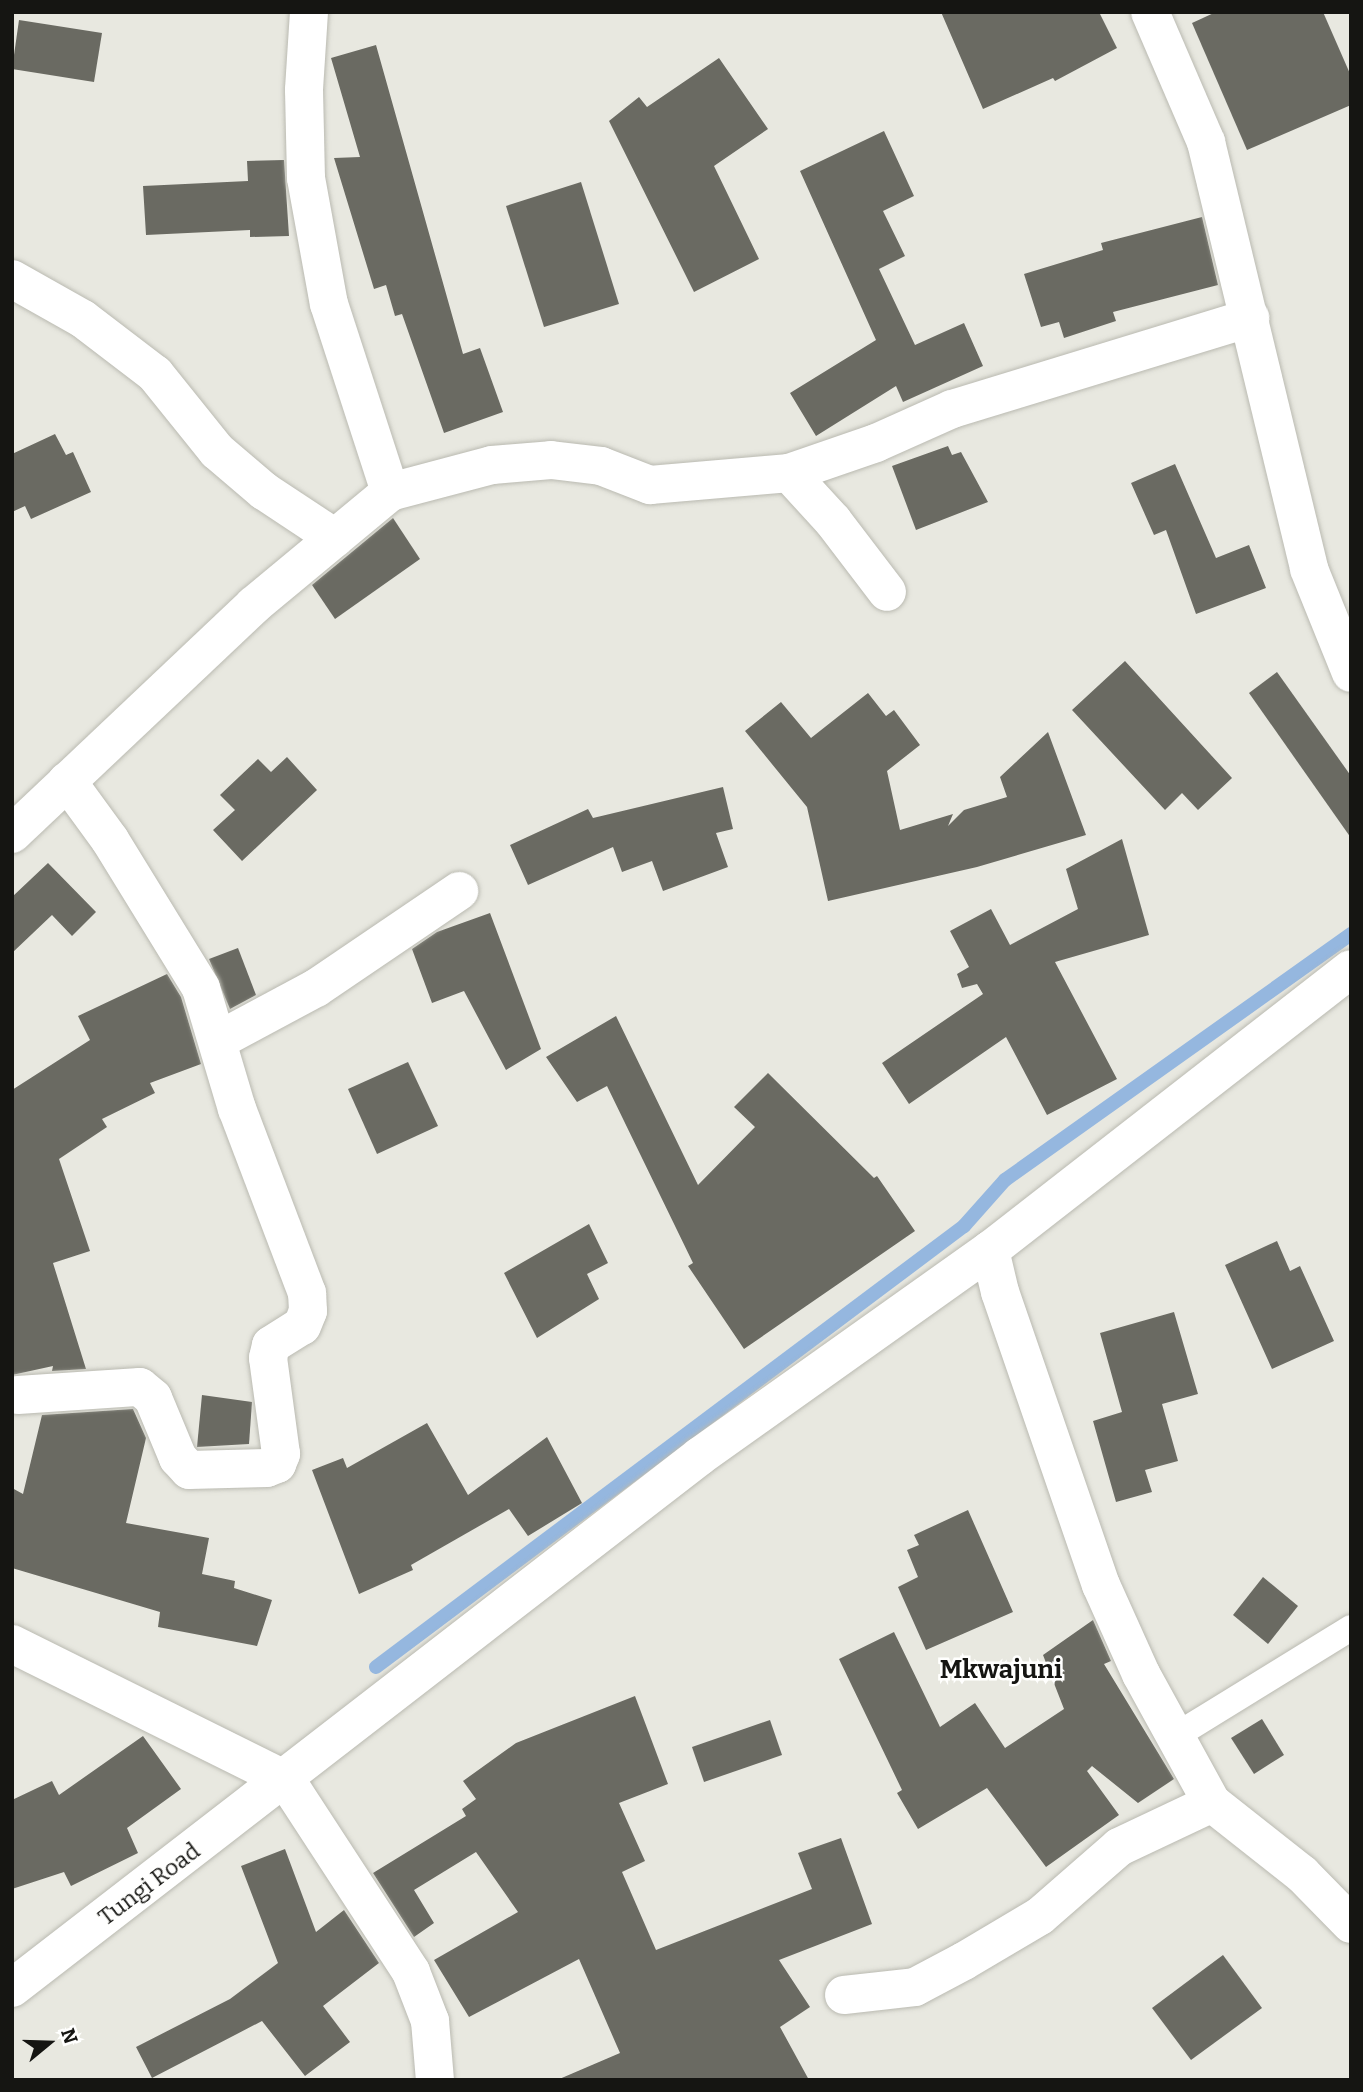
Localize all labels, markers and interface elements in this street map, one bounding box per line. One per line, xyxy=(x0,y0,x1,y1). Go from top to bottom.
district label: Mkwajuni xyxy=(940,1654,1062,1686)
street label: Tungi Road xyxy=(93,1837,205,1931)
north arrow xyxy=(14,2008,84,2078)
text: N xyxy=(56,2025,83,2047)

